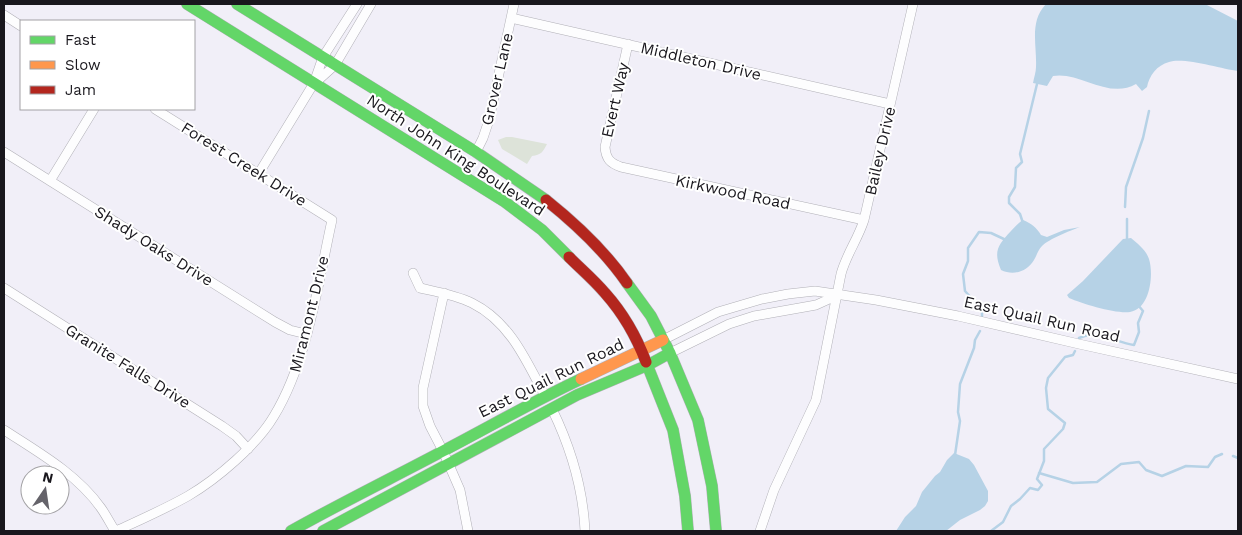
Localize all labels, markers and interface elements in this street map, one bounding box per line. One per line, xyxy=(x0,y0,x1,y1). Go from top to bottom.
legend xyxy=(20,20,195,110)
text: Fast xyxy=(65,31,97,49)
street label: Grover Lane xyxy=(477,31,517,127)
street label: Middleton Drive xyxy=(639,38,763,84)
text: Slow xyxy=(65,56,101,74)
street label: Evert Way xyxy=(597,60,633,139)
text: Jam xyxy=(65,81,96,99)
street label: North John King Boulevard xyxy=(363,90,549,220)
street label: Bailey Drive xyxy=(861,105,899,197)
street label: Forest Creek Drive xyxy=(178,118,310,210)
street label: Kirkwood Road xyxy=(674,171,792,213)
street label: Shady Oaks Drive xyxy=(91,202,217,290)
street label: Miramont Drive xyxy=(285,254,333,374)
street label: East Quail Run Road xyxy=(962,292,1122,346)
street label: Granite Falls Drive xyxy=(62,320,194,412)
street label: East Quail Run Road xyxy=(475,334,627,422)
north arrow xyxy=(20,465,70,515)
text: N xyxy=(41,468,55,486)

